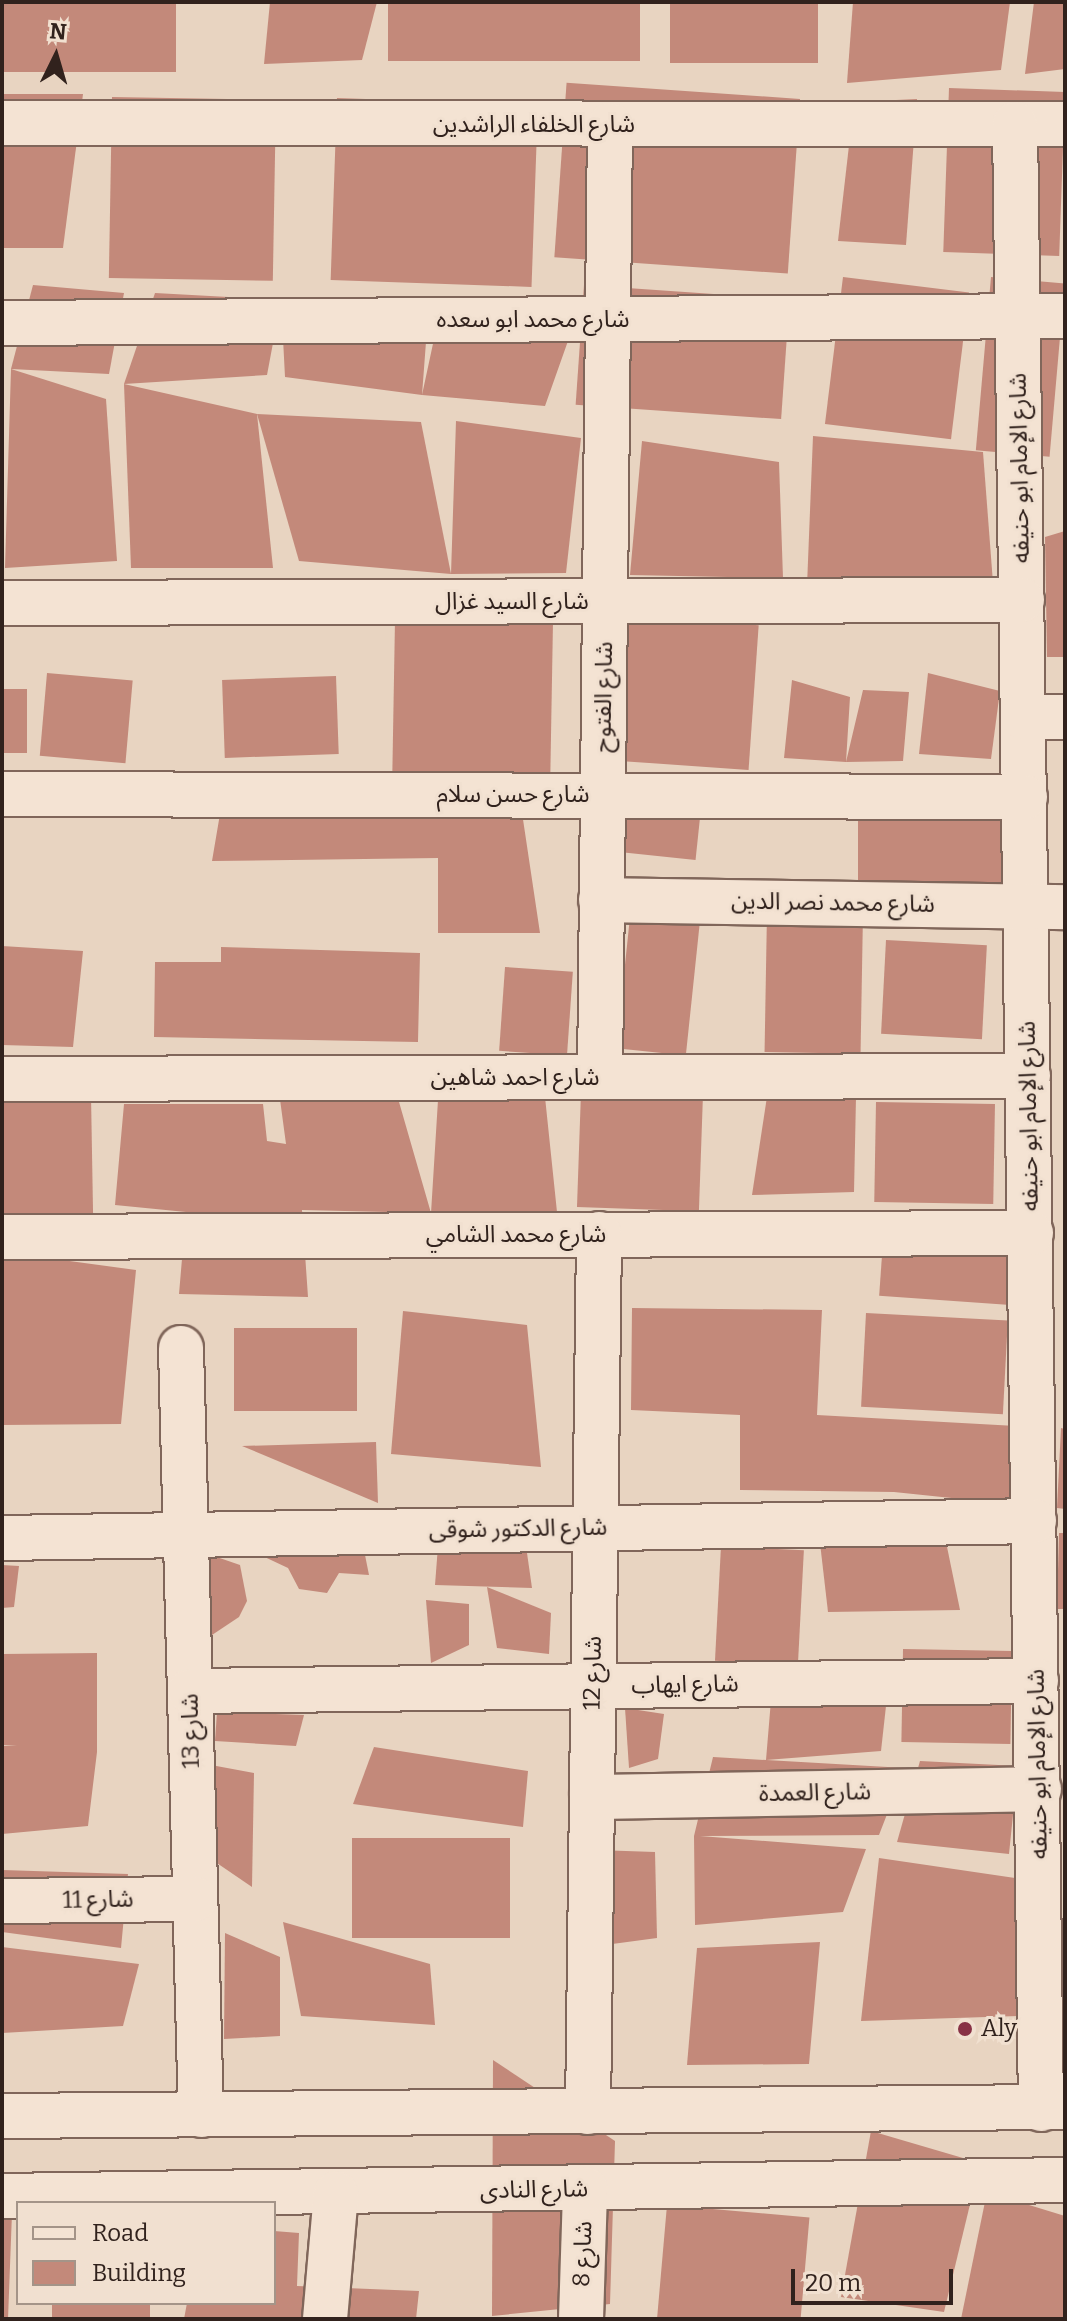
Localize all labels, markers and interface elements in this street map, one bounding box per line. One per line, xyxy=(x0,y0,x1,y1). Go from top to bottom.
north arrow xyxy=(16,16,96,96)
text: N xyxy=(48,17,68,46)
street label: شارع الخلفاء الراشدين xyxy=(433,111,635,139)
street label: شارع محمد ابو سعده xyxy=(436,306,630,334)
street label: شارع الإمام ابو حنيفه xyxy=(1004,373,1036,563)
street label: شارع السيد غزال xyxy=(435,588,589,616)
street label: شارع الفتوح xyxy=(589,641,619,753)
street label: شارع حسن سلام xyxy=(436,781,590,809)
street label: شارع محمد نصر الدين xyxy=(731,887,935,919)
street label: شارع الإمام ابو حنيفه xyxy=(1013,1021,1045,1211)
street label: شارع احمد شاهين xyxy=(431,1064,599,1092)
street label: شارع محمد الشامي xyxy=(426,1221,606,1249)
street label: شارع الدكتور شوقى xyxy=(428,1513,608,1545)
street label: شارع 12 xyxy=(578,1636,608,1710)
street label: شارع الإمام ابو حنيفه xyxy=(1022,1669,1054,1859)
street label: شارع ايهاب xyxy=(631,1670,739,1700)
street label: شارع 13 xyxy=(176,1693,206,1769)
street label: شارع العمدة xyxy=(759,1778,871,1808)
street label: شارع 11 xyxy=(62,1885,134,1915)
place label: Aly xyxy=(981,2015,1017,2043)
marker: Aly xyxy=(956,2020,974,2038)
street label: شارع النادى xyxy=(480,2175,588,2205)
legend xyxy=(16,2201,276,2305)
text: Road xyxy=(92,2219,148,2247)
street label: شارع 8 xyxy=(567,2221,599,2287)
scale bar xyxy=(795,2253,957,2303)
text: Building xyxy=(92,2259,186,2287)
text: 20 m xyxy=(805,2269,861,2297)

